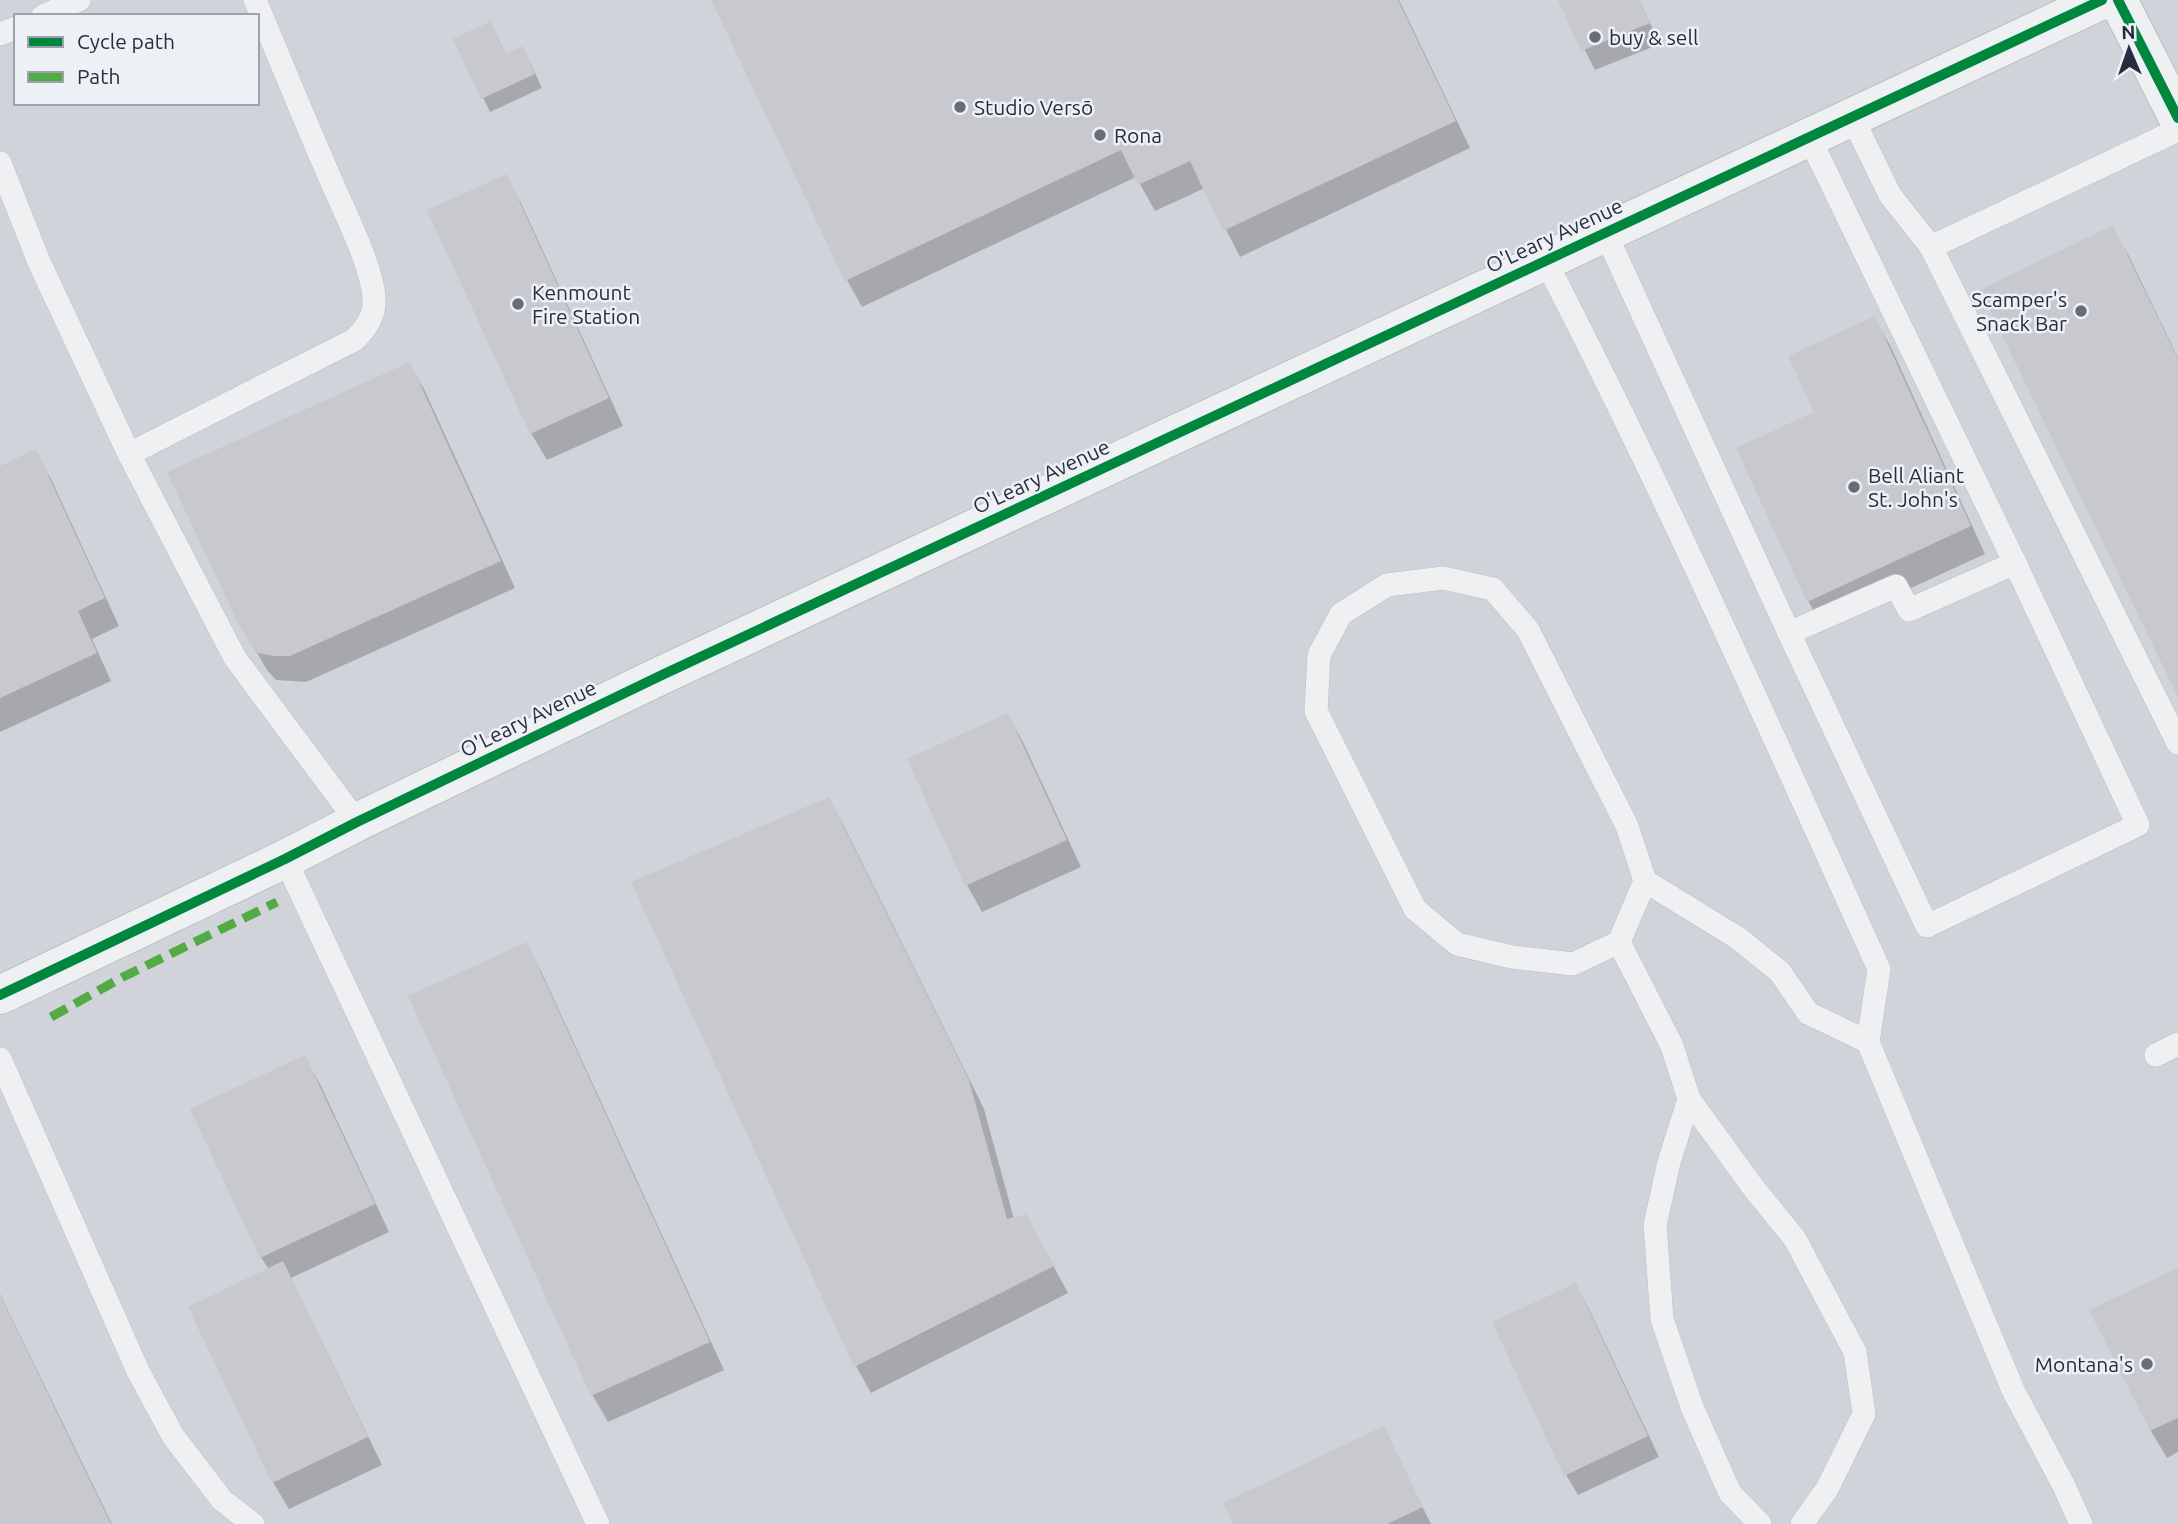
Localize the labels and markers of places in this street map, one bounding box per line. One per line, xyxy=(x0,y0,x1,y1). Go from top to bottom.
place label: buy & sell xyxy=(1609,25,1698,49)
marker: buy & sell xyxy=(1587,29,1603,45)
place label: Studio Versō xyxy=(974,95,1093,119)
marker: Studio Versō xyxy=(952,99,968,115)
place label: Rona xyxy=(1114,123,1162,147)
marker: Rona xyxy=(1092,127,1108,143)
place label: Kenmount Fire Station xyxy=(532,280,640,328)
place label: Scamper's Snack Bar xyxy=(1971,287,2067,335)
marker: Kenmount Fire Station xyxy=(510,296,526,312)
marker: Scamper's Snack Bar xyxy=(2073,303,2089,319)
place label: Bell Aliant St. John's xyxy=(1868,463,1964,511)
marker: Bell Aliant St. John's xyxy=(1846,479,1862,495)
place label: Montana's xyxy=(2035,1352,2133,1376)
marker: Montana's xyxy=(2139,1356,2155,1372)

